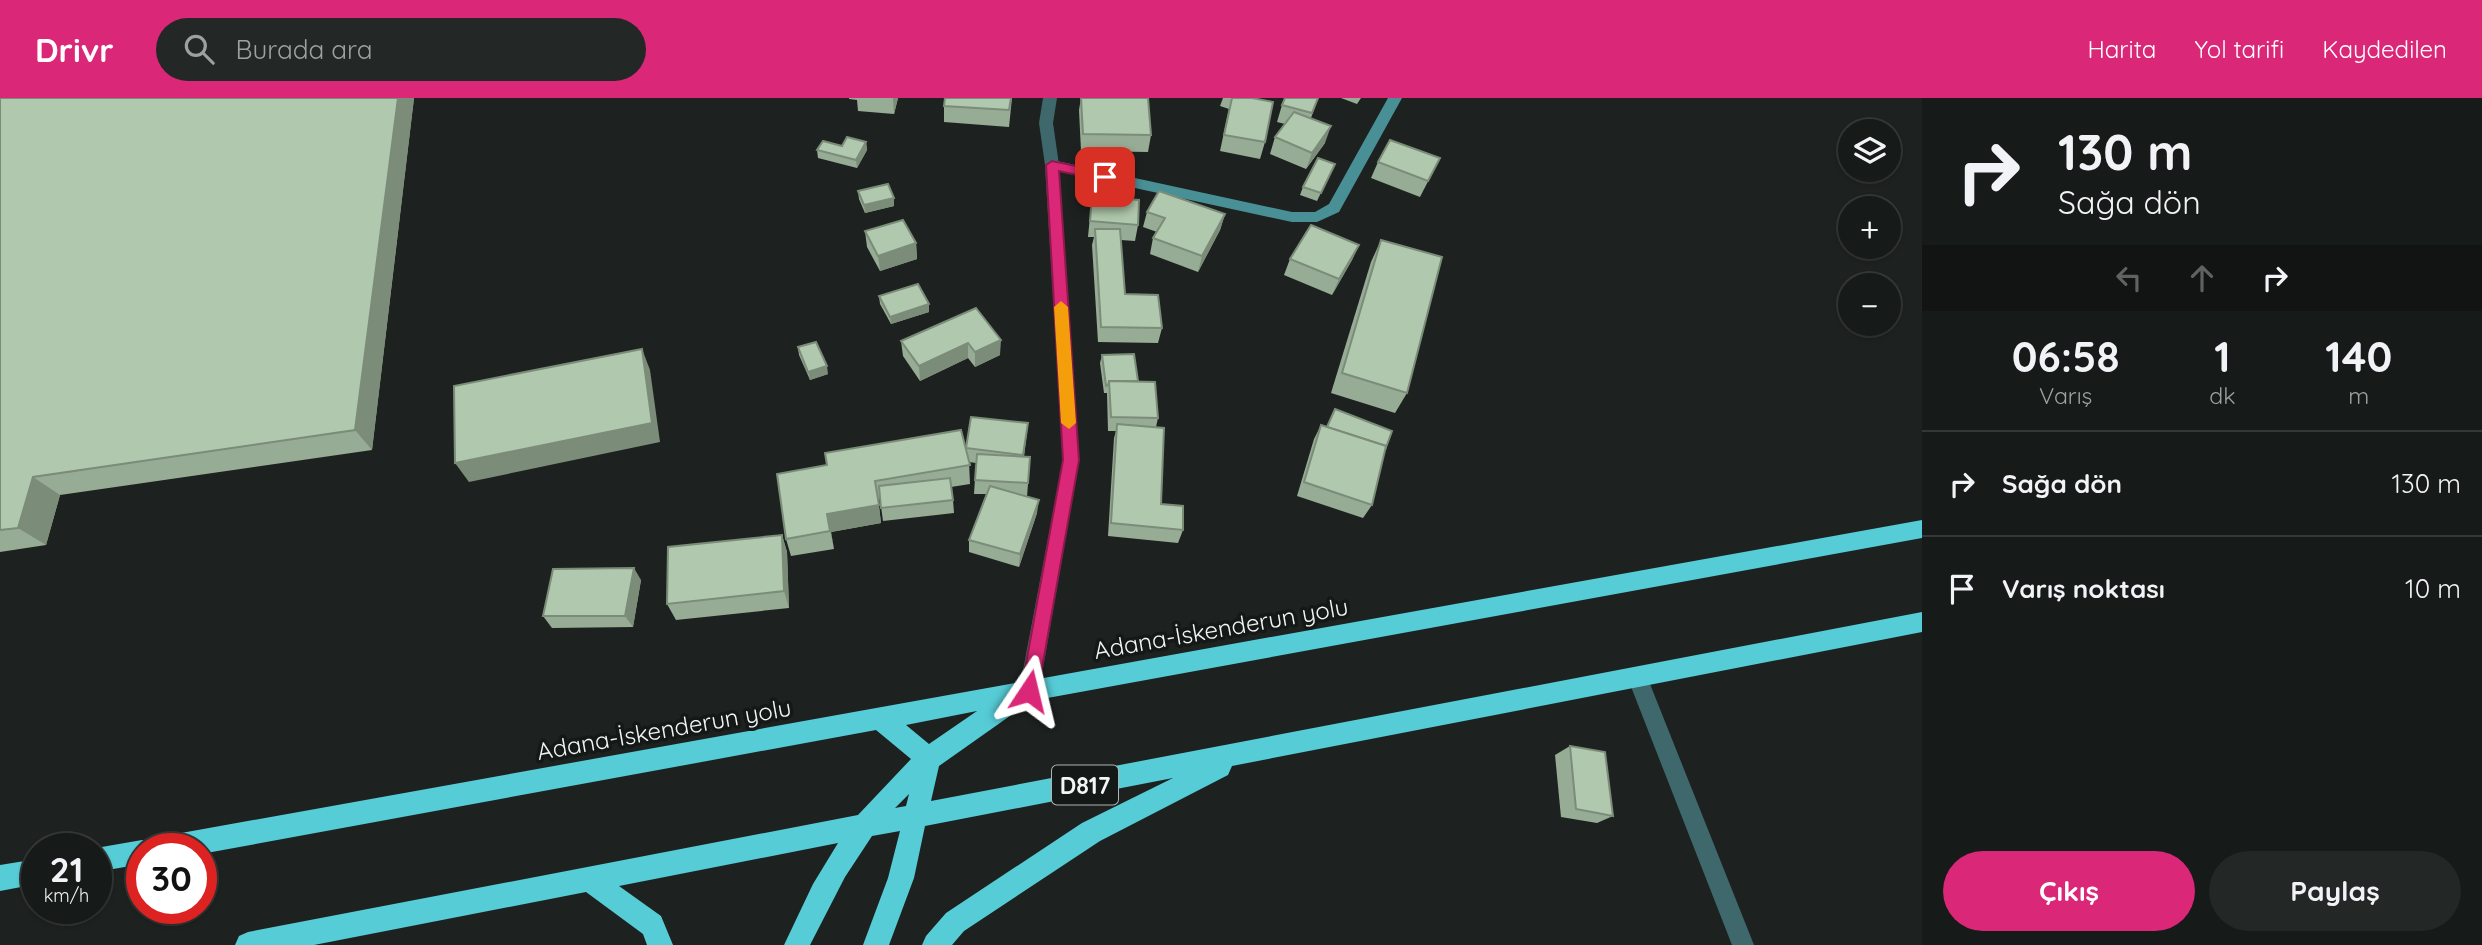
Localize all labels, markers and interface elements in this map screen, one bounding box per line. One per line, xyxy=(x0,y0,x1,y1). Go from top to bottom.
search box xyxy=(156,18,646,81)
text: Drivr xyxy=(35,29,114,70)
icon: search xyxy=(180,30,218,68)
text: Burada ara xyxy=(236,33,373,66)
text: Harita xyxy=(2088,34,2156,64)
text: Yol tarifi xyxy=(2194,34,2284,64)
text: Kaydedilen xyxy=(2322,34,2447,64)
map controls xyxy=(1838,119,1901,336)
button: layers xyxy=(1838,119,1901,182)
text: 130 m xyxy=(2058,121,2192,182)
icon: right xyxy=(1943,126,2034,217)
pin xyxy=(1075,147,1135,207)
icon: arrive xyxy=(1086,158,1124,196)
text: Sağa dön xyxy=(2058,182,2201,222)
button: + xyxy=(1838,196,1901,259)
icon: left xyxy=(2110,259,2148,297)
icon: ahead xyxy=(2183,259,2221,297)
icon: right xyxy=(2256,259,2294,297)
button: − xyxy=(1838,273,1901,336)
text: 06:58 xyxy=(2012,330,2120,383)
text: 1 xyxy=(2214,330,2231,383)
text: 140 xyxy=(2325,330,2392,383)
text: Varış xyxy=(2039,381,2092,410)
text: dk xyxy=(2209,381,2236,410)
text: m xyxy=(2348,381,2369,410)
icon: right xyxy=(1943,465,1981,503)
text: Sağa dön xyxy=(2002,467,2122,500)
text: 130 m xyxy=(2391,467,2461,500)
icon: arrive xyxy=(1943,570,1981,608)
text: Varış noktası xyxy=(2002,572,2165,605)
text: 10 m xyxy=(2405,572,2461,605)
street label: Adana-İskenderun yolu xyxy=(1091,591,1351,665)
position arrow xyxy=(992,654,1066,728)
street label: Adana-İskenderun yolu xyxy=(534,692,794,766)
road number: D817 xyxy=(1052,765,1118,804)
speed limit sign: 30 xyxy=(126,833,217,924)
text: 21 xyxy=(50,847,83,891)
button: Çıkış xyxy=(1943,851,2195,931)
button: Paylaş xyxy=(2209,851,2461,931)
text: km/h xyxy=(44,884,89,907)

